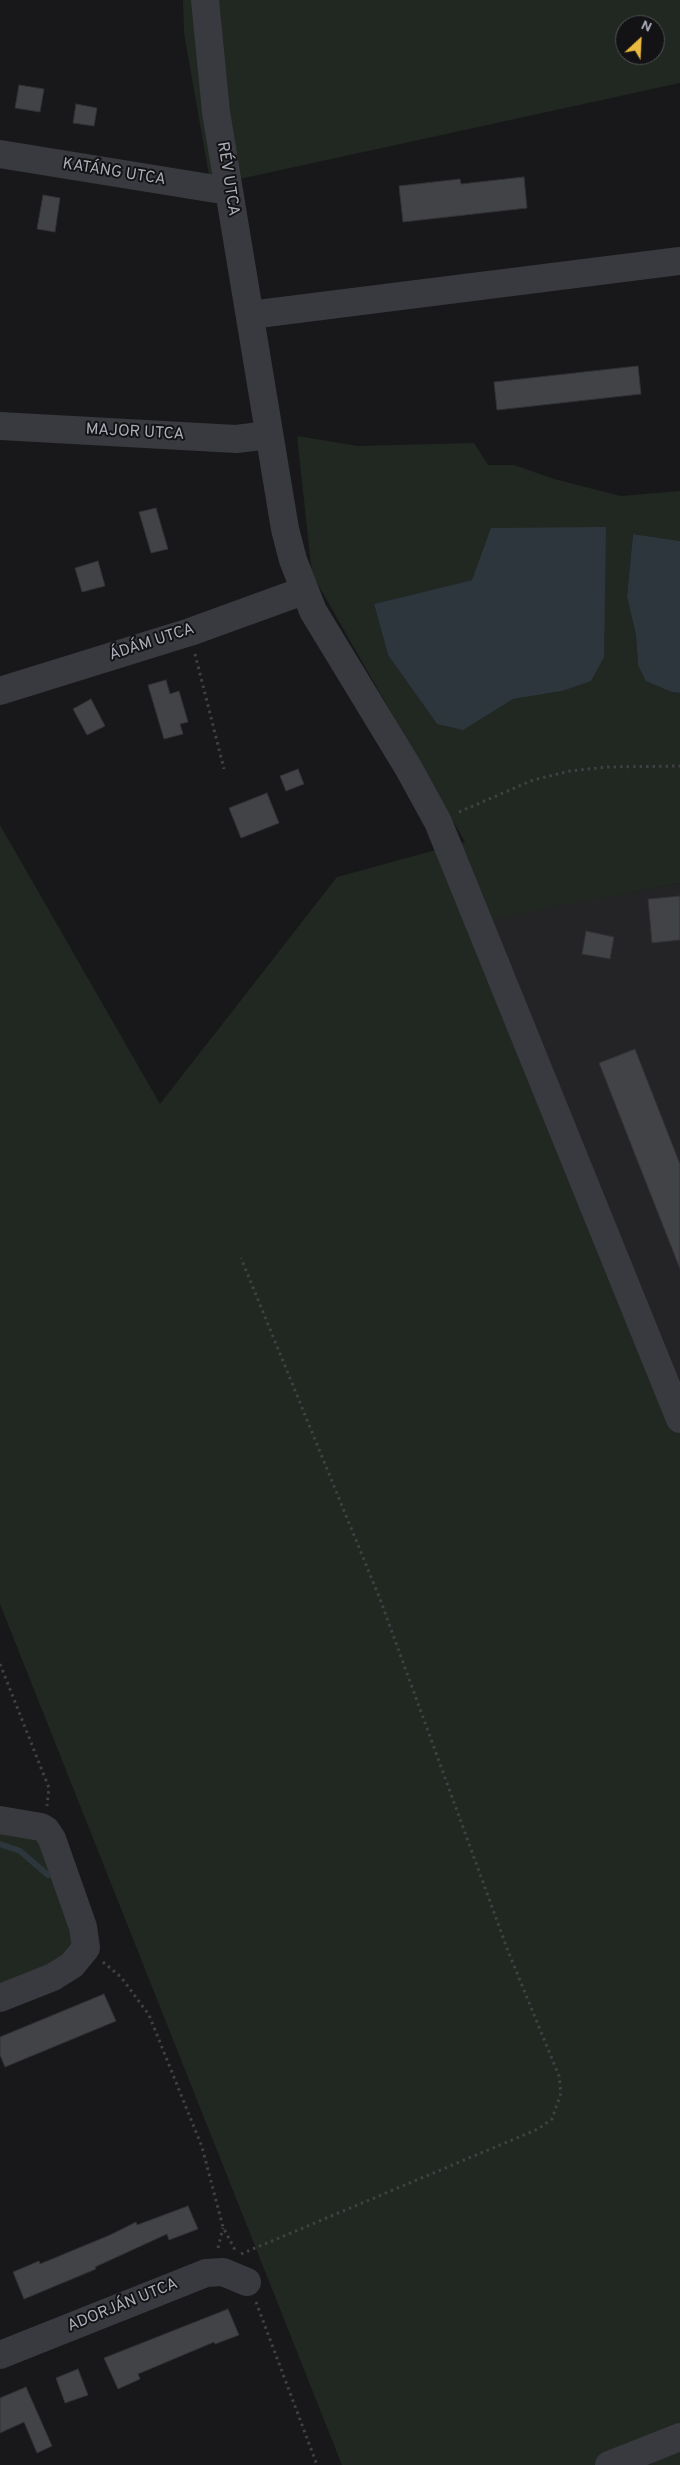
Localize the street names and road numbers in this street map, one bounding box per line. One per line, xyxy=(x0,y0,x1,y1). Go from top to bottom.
street label: RÉV UTCA xyxy=(212,141,242,217)
street label: KATÁNG UTCA xyxy=(61,155,167,191)
street label: MAJOR UTCA xyxy=(85,421,185,445)
street label: ÁDÁM UTCA xyxy=(107,620,197,666)
street label: ADORJÁN UTCA xyxy=(65,2275,181,2337)

